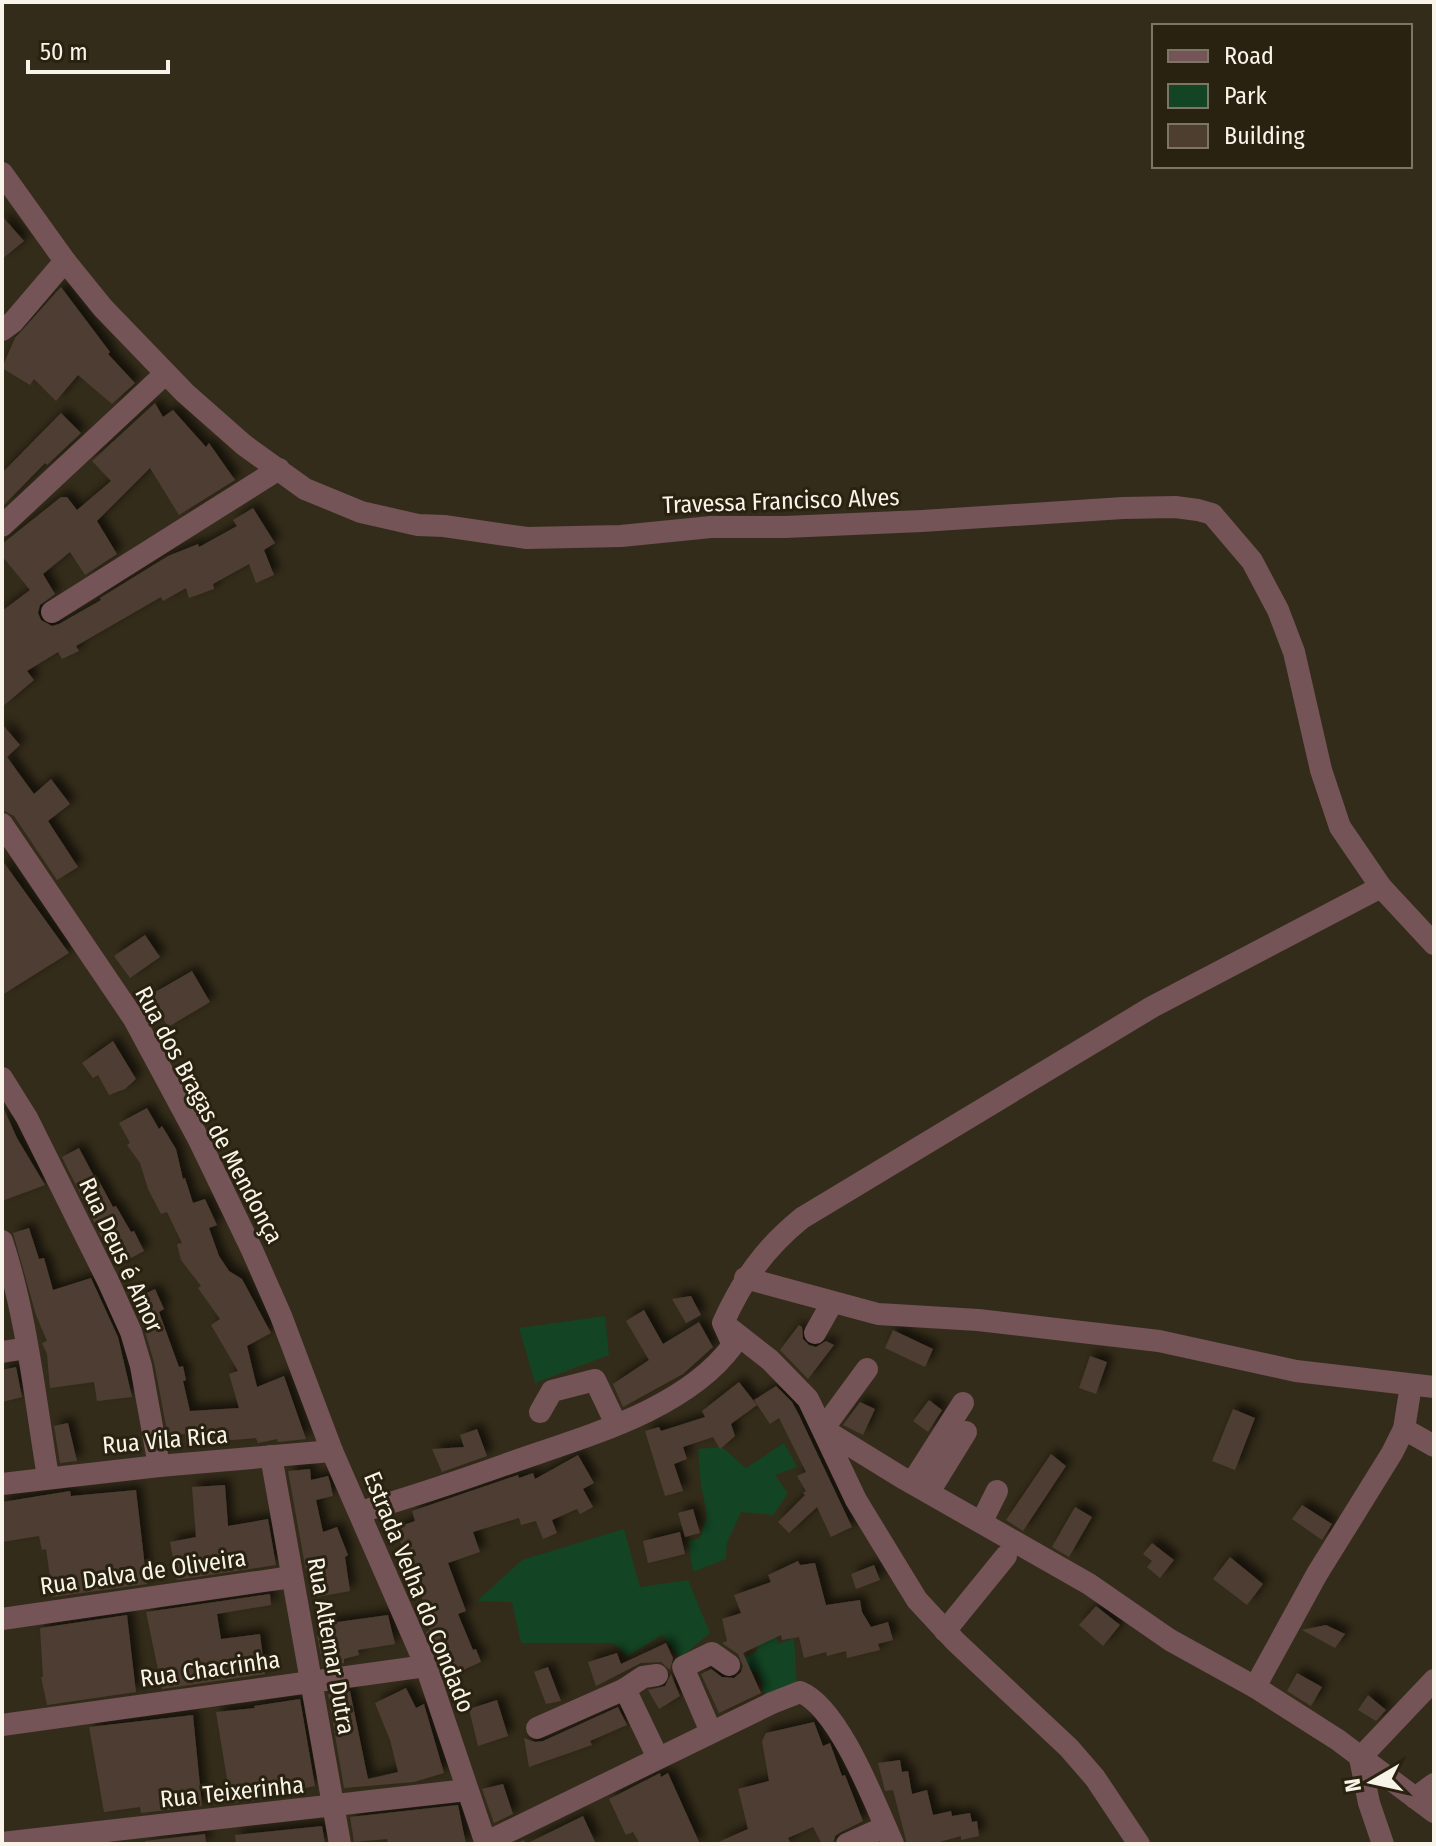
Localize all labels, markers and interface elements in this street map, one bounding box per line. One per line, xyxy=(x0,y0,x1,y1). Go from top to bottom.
scale bar xyxy=(28,24,168,74)
legend xyxy=(1152,24,1412,168)
text: 50 m xyxy=(40,38,88,66)
text: Road xyxy=(1224,42,1274,70)
text: Park xyxy=(1224,82,1267,110)
text: Building xyxy=(1224,122,1306,150)
street label: Travessa Francisco Alves xyxy=(662,483,900,519)
street label: Rua dos Bragas de Mendonça xyxy=(129,982,289,1248)
street label: Rua Deus é Amor xyxy=(73,1173,169,1337)
street label: Rua Vila Rica xyxy=(101,1421,229,1459)
street label: Estrada Velha do Condado xyxy=(358,1468,480,1716)
street label: Rua Dalva de Oliveira xyxy=(38,1544,248,1600)
street label: Rua Altemar Dutra xyxy=(302,1555,360,1737)
street label: Rua Chacrinha xyxy=(138,1645,282,1693)
north arrow xyxy=(1332,1742,1412,1822)
street label: Rua Teixerinha xyxy=(159,1771,305,1813)
text: N xyxy=(1338,1776,1367,1794)

